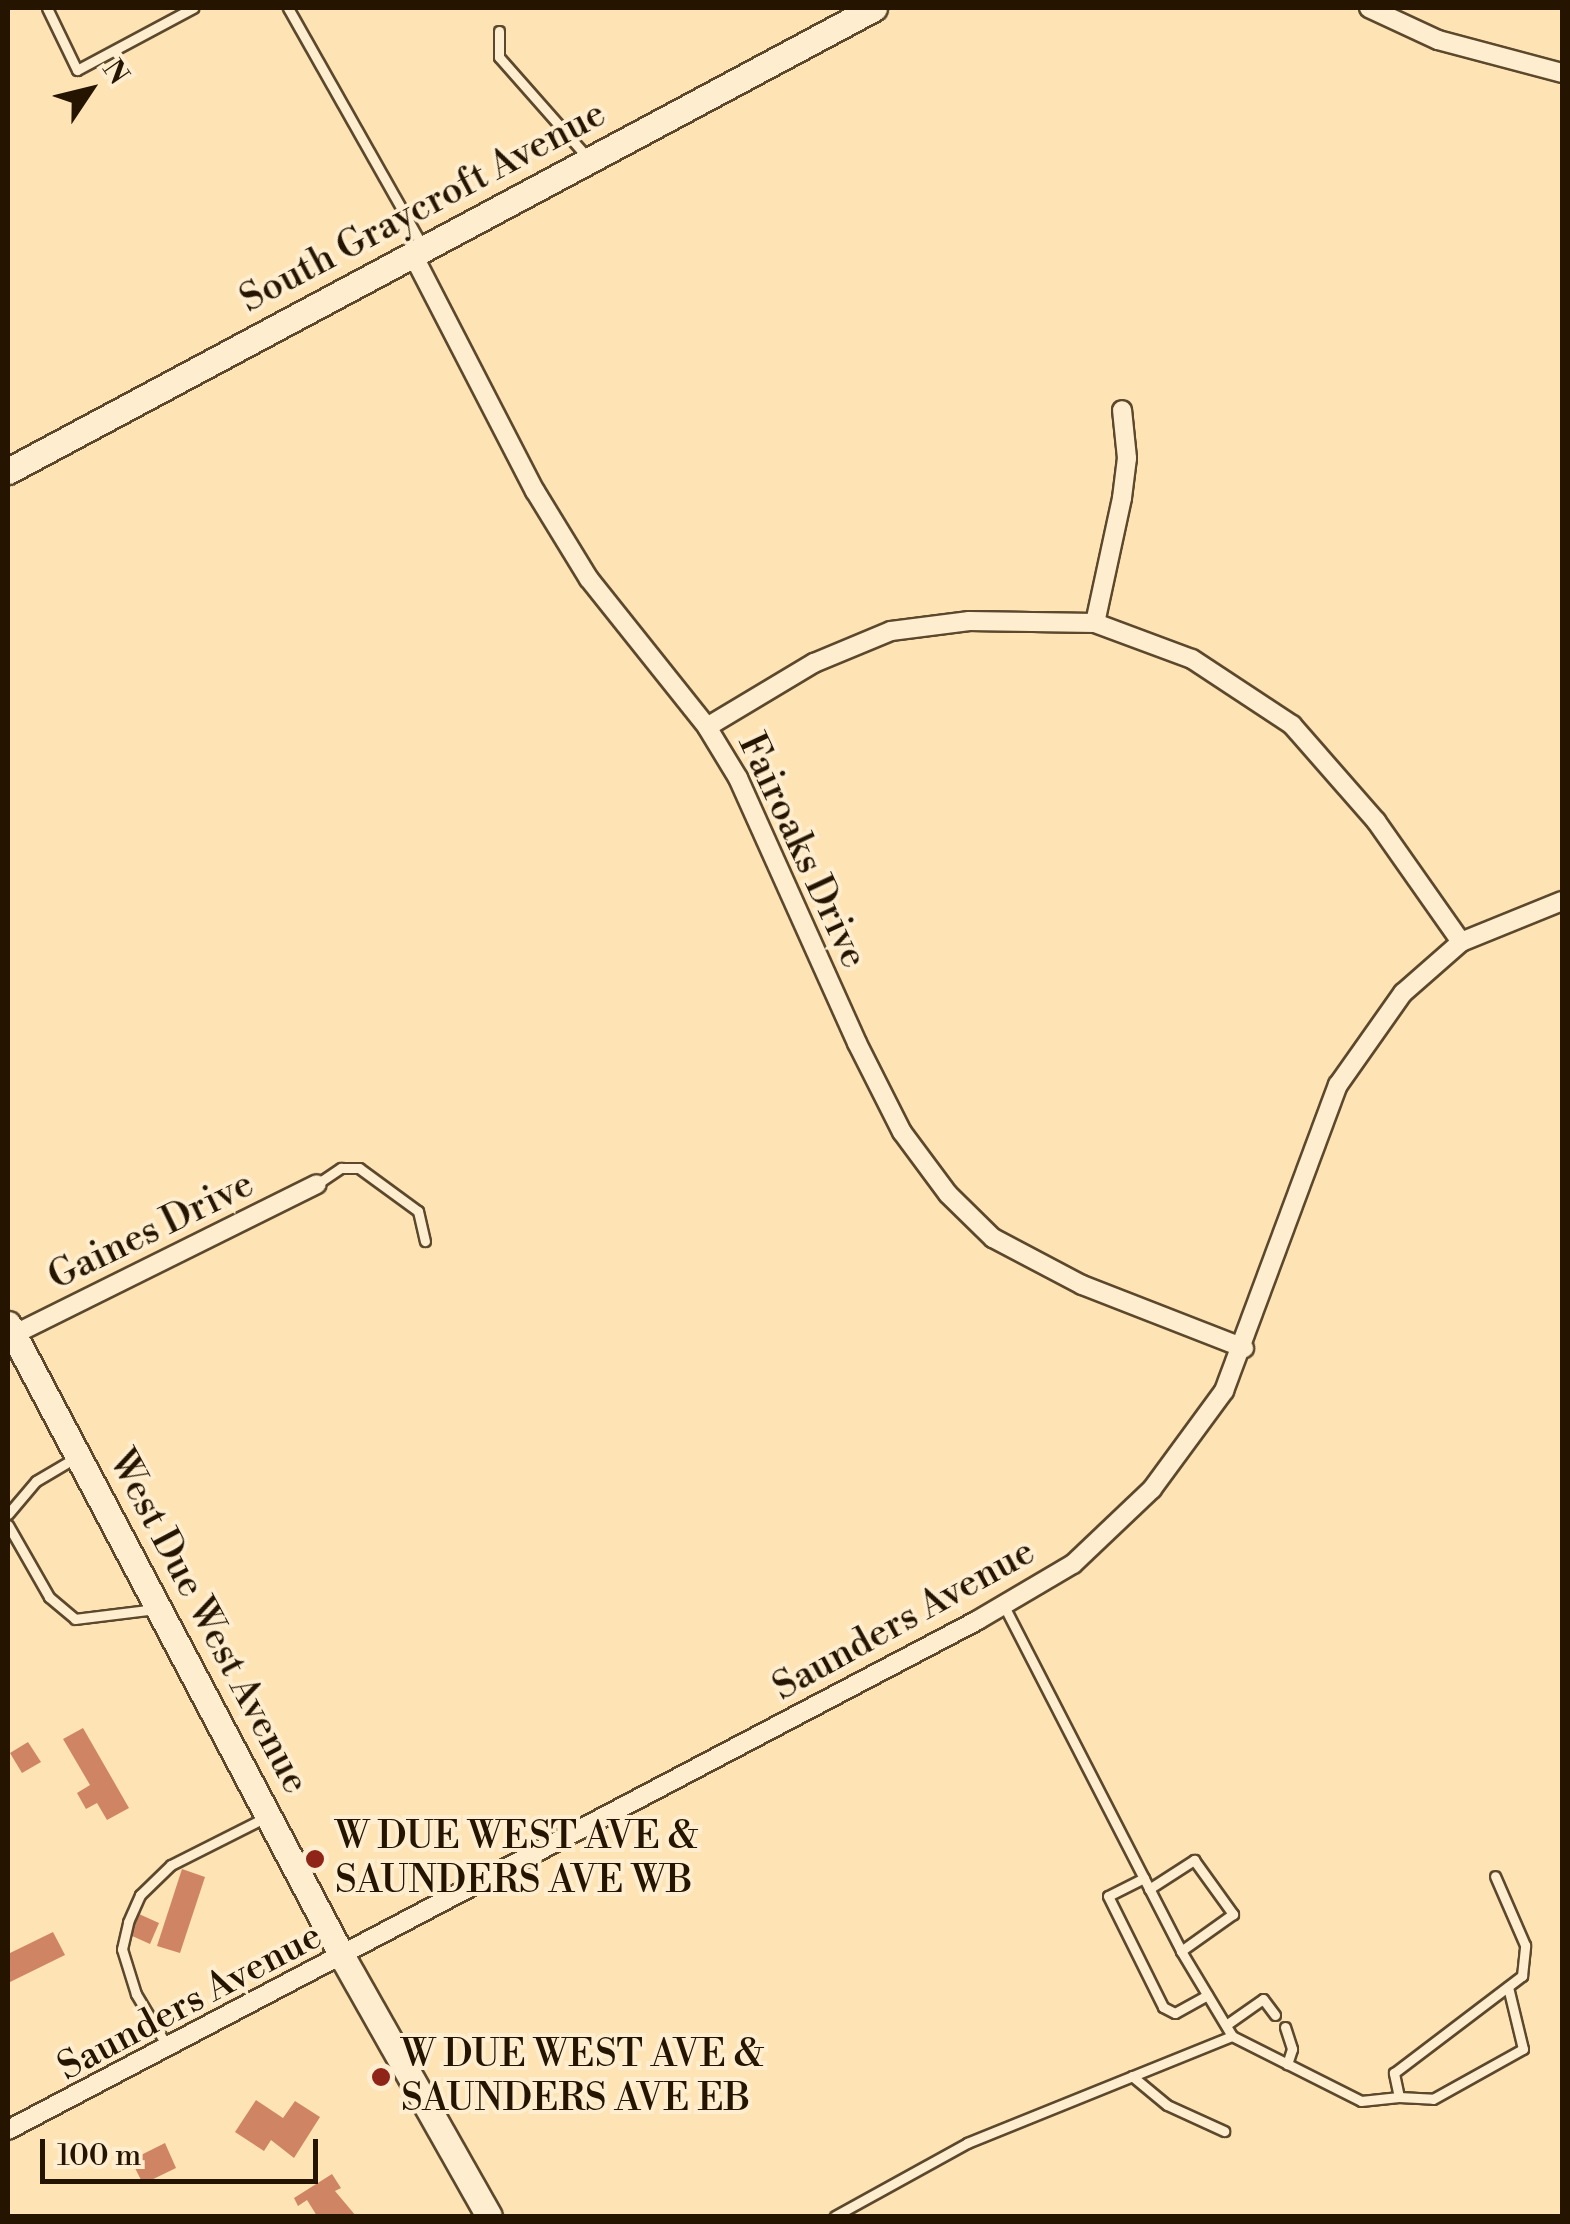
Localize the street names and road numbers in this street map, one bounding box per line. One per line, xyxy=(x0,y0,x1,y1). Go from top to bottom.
street label: South Graycroft Avenue xyxy=(232,91,614,323)
street label: Fairoaks Drive xyxy=(728,727,876,975)
street label: Gaines Drive xyxy=(41,1162,261,1300)
street label: West Due West Avenue xyxy=(98,1442,318,1802)
street label: Saunders Avenue xyxy=(765,1529,1043,1711)
street label: Saunders Avenue xyxy=(50,1913,330,2091)

